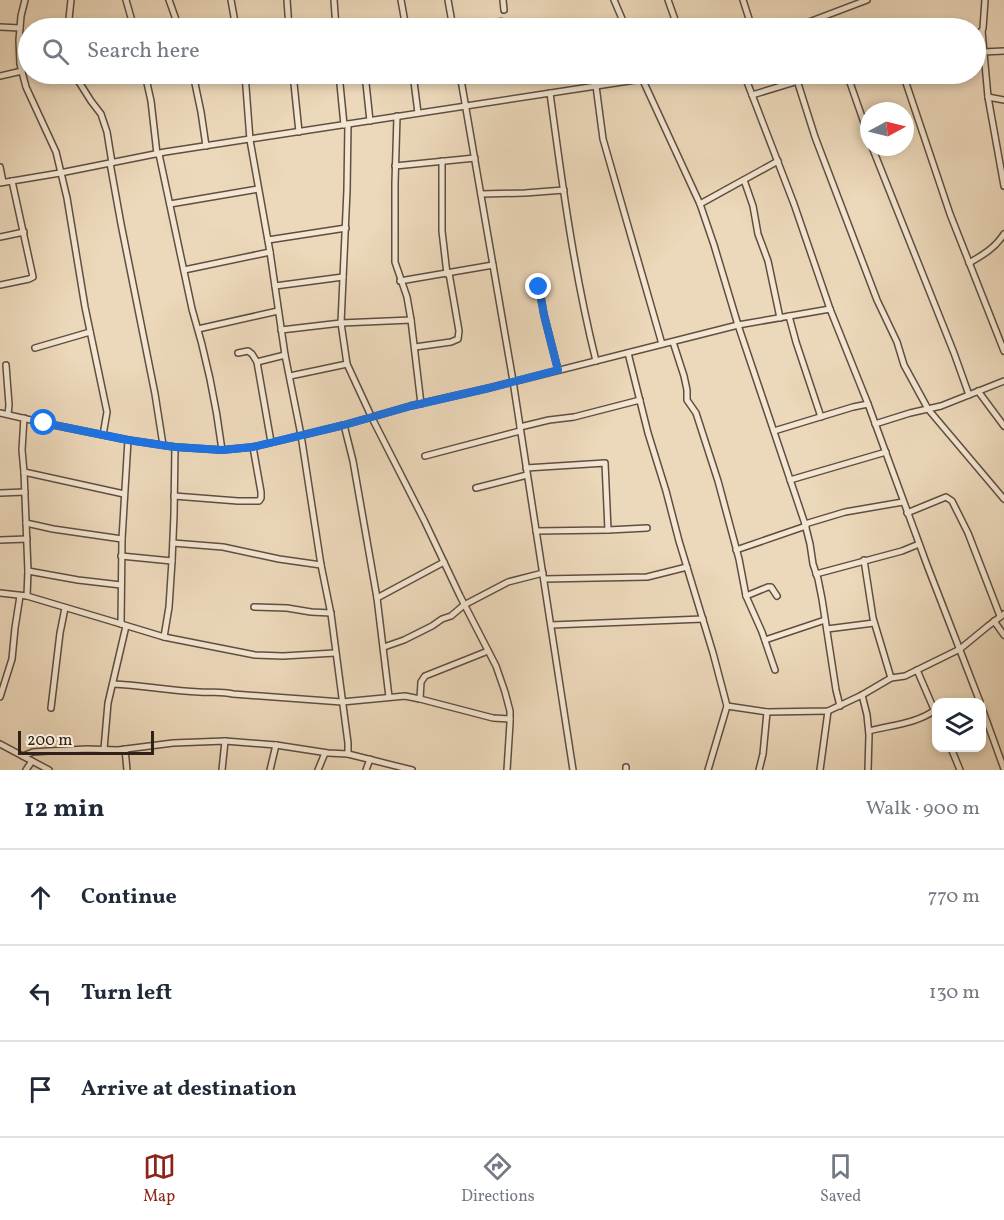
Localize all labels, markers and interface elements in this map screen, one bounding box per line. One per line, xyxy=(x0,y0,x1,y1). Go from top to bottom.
search box xyxy=(18,18,986,84)
icon: search xyxy=(39,35,72,68)
text: Search here xyxy=(87,36,200,67)
north arrow xyxy=(860,102,914,156)
route end xyxy=(525,273,551,299)
route start xyxy=(30,409,56,435)
map controls xyxy=(932,698,986,752)
button: layers xyxy=(932,698,986,752)
scale bar xyxy=(18,728,154,756)
text: 200 m xyxy=(27,730,72,752)
text: 12 min xyxy=(24,791,105,827)
text: Walk · 900 m xyxy=(866,795,980,823)
icon: ahead xyxy=(24,881,57,914)
text: Continue xyxy=(81,882,177,913)
text: 770 m xyxy=(928,883,980,911)
icon: left xyxy=(24,977,57,1010)
text: Turn left xyxy=(81,978,172,1009)
text: 130 m xyxy=(929,979,980,1007)
icon: arrive xyxy=(24,1073,57,1106)
text: Arrive at destination xyxy=(81,1074,297,1105)
tab: Map xyxy=(143,1150,176,1208)
tab: Directions xyxy=(461,1150,535,1208)
tab: Saved xyxy=(820,1150,861,1208)

